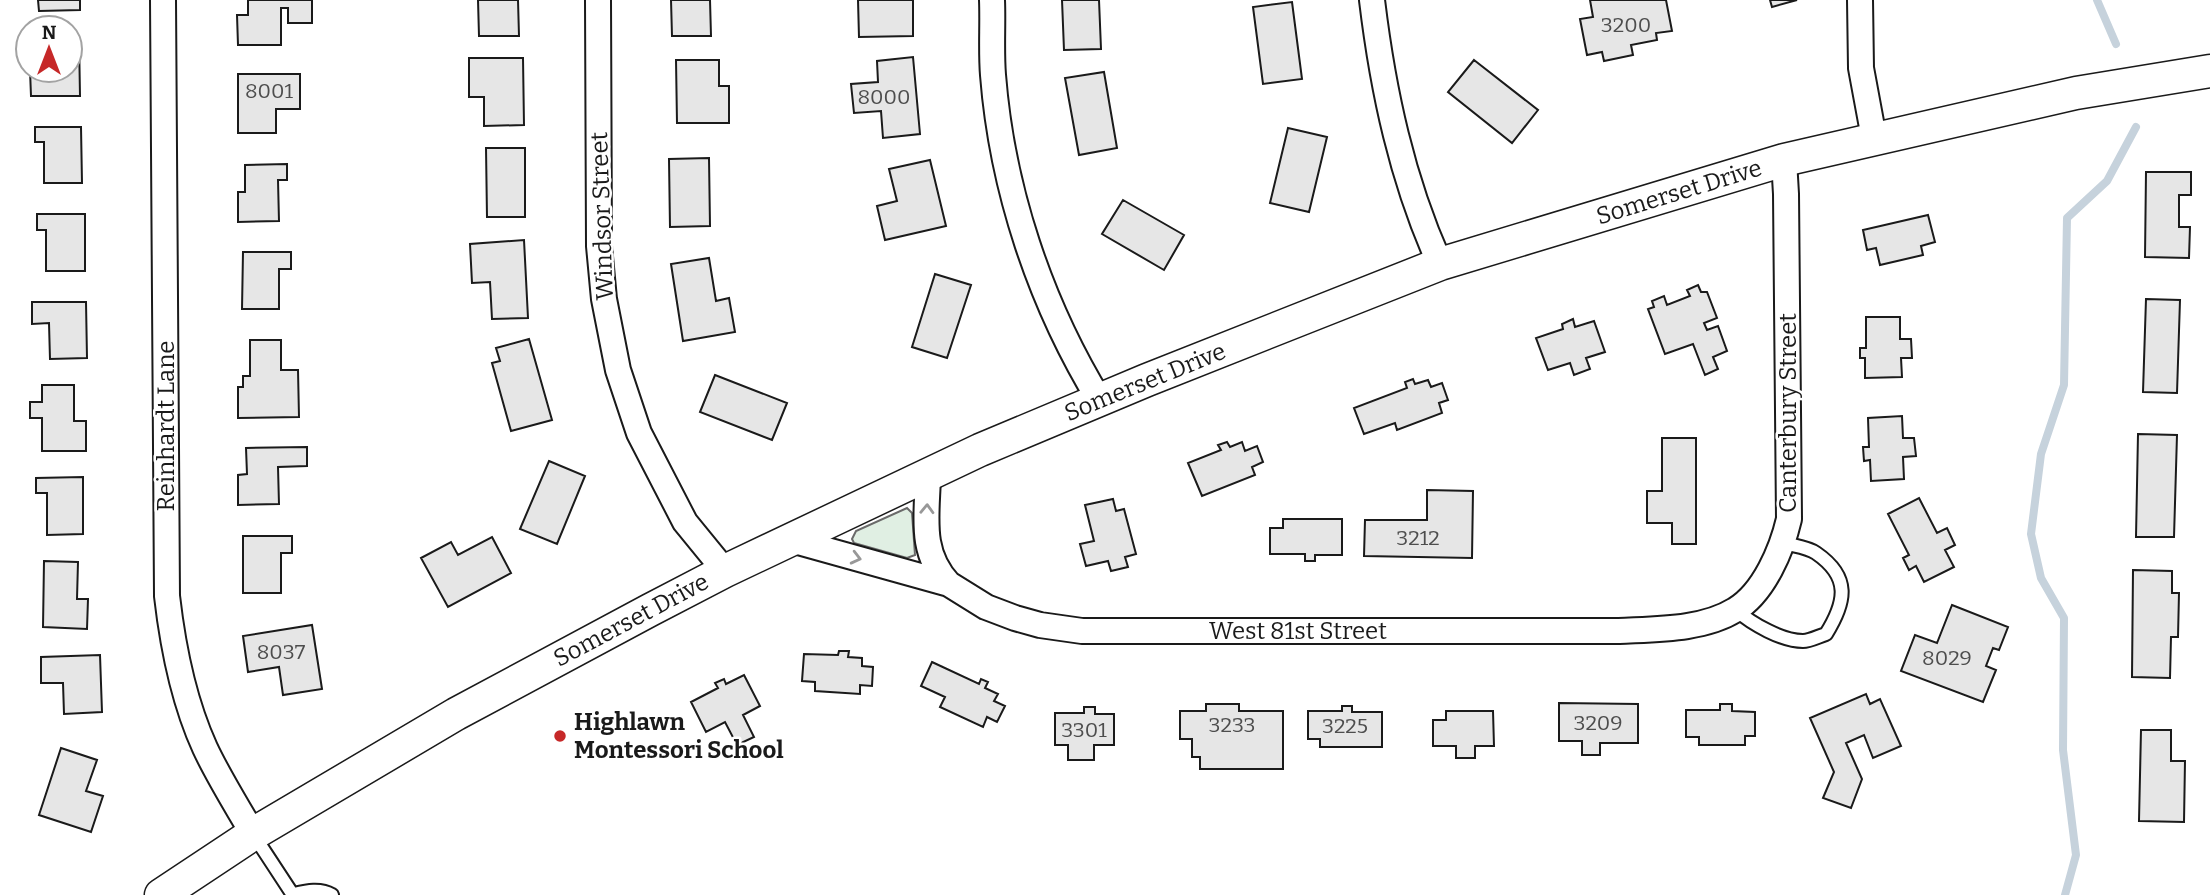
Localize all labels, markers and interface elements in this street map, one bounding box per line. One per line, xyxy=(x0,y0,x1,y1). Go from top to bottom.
house number: 3200 xyxy=(1601,12,1651,38)
north arrow xyxy=(14,14,84,84)
text: N xyxy=(42,21,57,44)
house number: 8001 xyxy=(245,78,293,104)
house number: 8000 xyxy=(857,84,911,110)
street label: Windsor Street xyxy=(585,131,619,301)
street label: Somerset Drive xyxy=(1593,154,1765,230)
street label: Canterbury Street xyxy=(1774,313,1802,513)
street label: Somerset Drive xyxy=(1060,337,1230,427)
street label: Reinhardt Lane xyxy=(152,341,180,511)
one-way arrow xyxy=(919,503,935,513)
house number: 3212 xyxy=(1396,525,1440,551)
one-way arrow xyxy=(850,550,862,564)
street label: Somerset Drive xyxy=(549,567,713,673)
street label: West 81st Street xyxy=(1209,617,1387,645)
house number: 8037 xyxy=(257,639,306,665)
house number: 8029 xyxy=(1922,645,1972,671)
place label: Highlawn Montessori School xyxy=(574,708,784,764)
house number: 3209 xyxy=(1573,710,1623,736)
house number: 3233 xyxy=(1209,712,1255,738)
house number: 3225 xyxy=(1322,713,1368,739)
house number: 3301 xyxy=(1061,717,1107,743)
marker: Highlawn Montessori School xyxy=(552,728,568,744)

